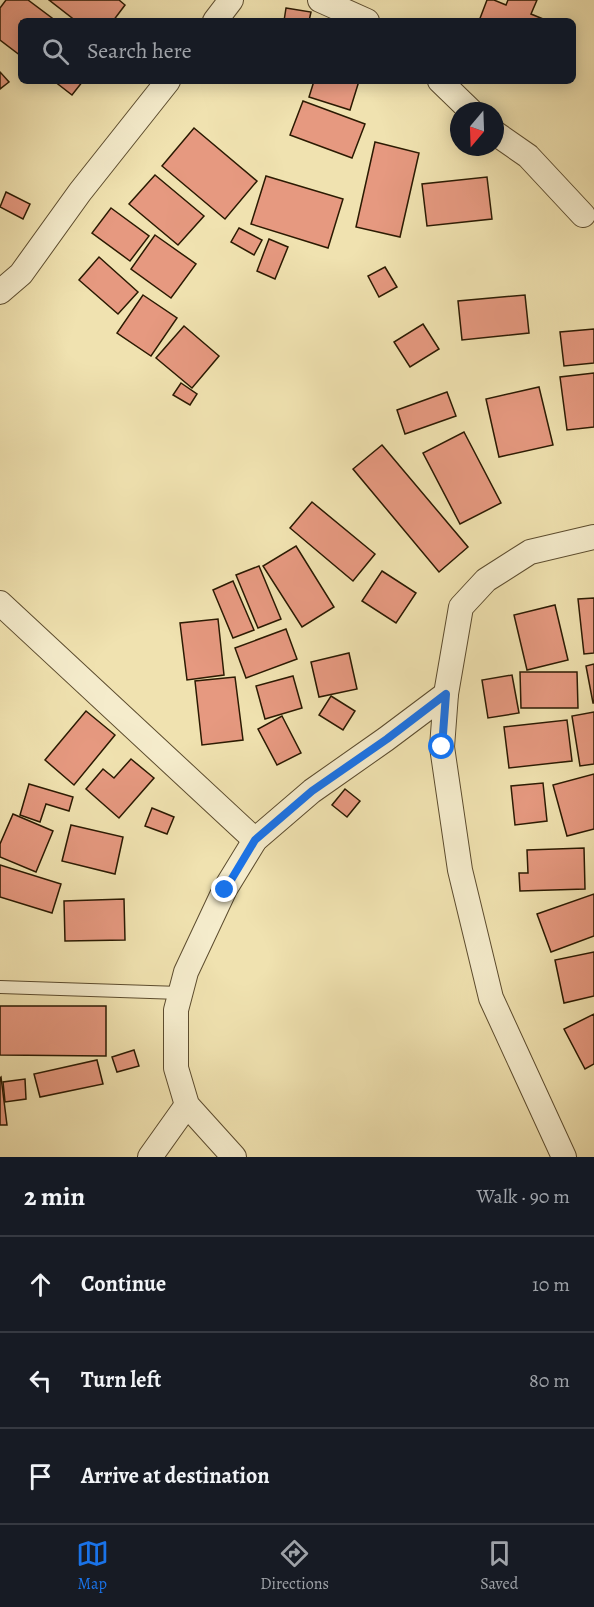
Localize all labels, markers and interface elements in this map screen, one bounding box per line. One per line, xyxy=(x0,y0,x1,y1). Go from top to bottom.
search box xyxy=(18,18,576,84)
icon: search xyxy=(39,35,72,68)
text: Search here xyxy=(87,36,192,66)
north arrow xyxy=(450,102,504,156)
route start xyxy=(428,733,454,759)
route end xyxy=(211,876,237,902)
text: 2 min xyxy=(24,1179,85,1214)
text: Walk · 90 m xyxy=(477,1183,570,1210)
icon: ahead xyxy=(24,1268,57,1301)
text: Continue xyxy=(81,1269,166,1299)
text: 10 m xyxy=(532,1271,570,1298)
icon: left xyxy=(24,1364,57,1397)
text: Turn left xyxy=(81,1365,161,1395)
text: 80 m xyxy=(529,1367,570,1394)
icon: arrive xyxy=(24,1460,57,1493)
text: Arrive at destination xyxy=(81,1461,270,1491)
tab: Map xyxy=(76,1537,109,1595)
tab: Directions xyxy=(260,1537,329,1595)
tab: Saved xyxy=(480,1537,518,1595)

